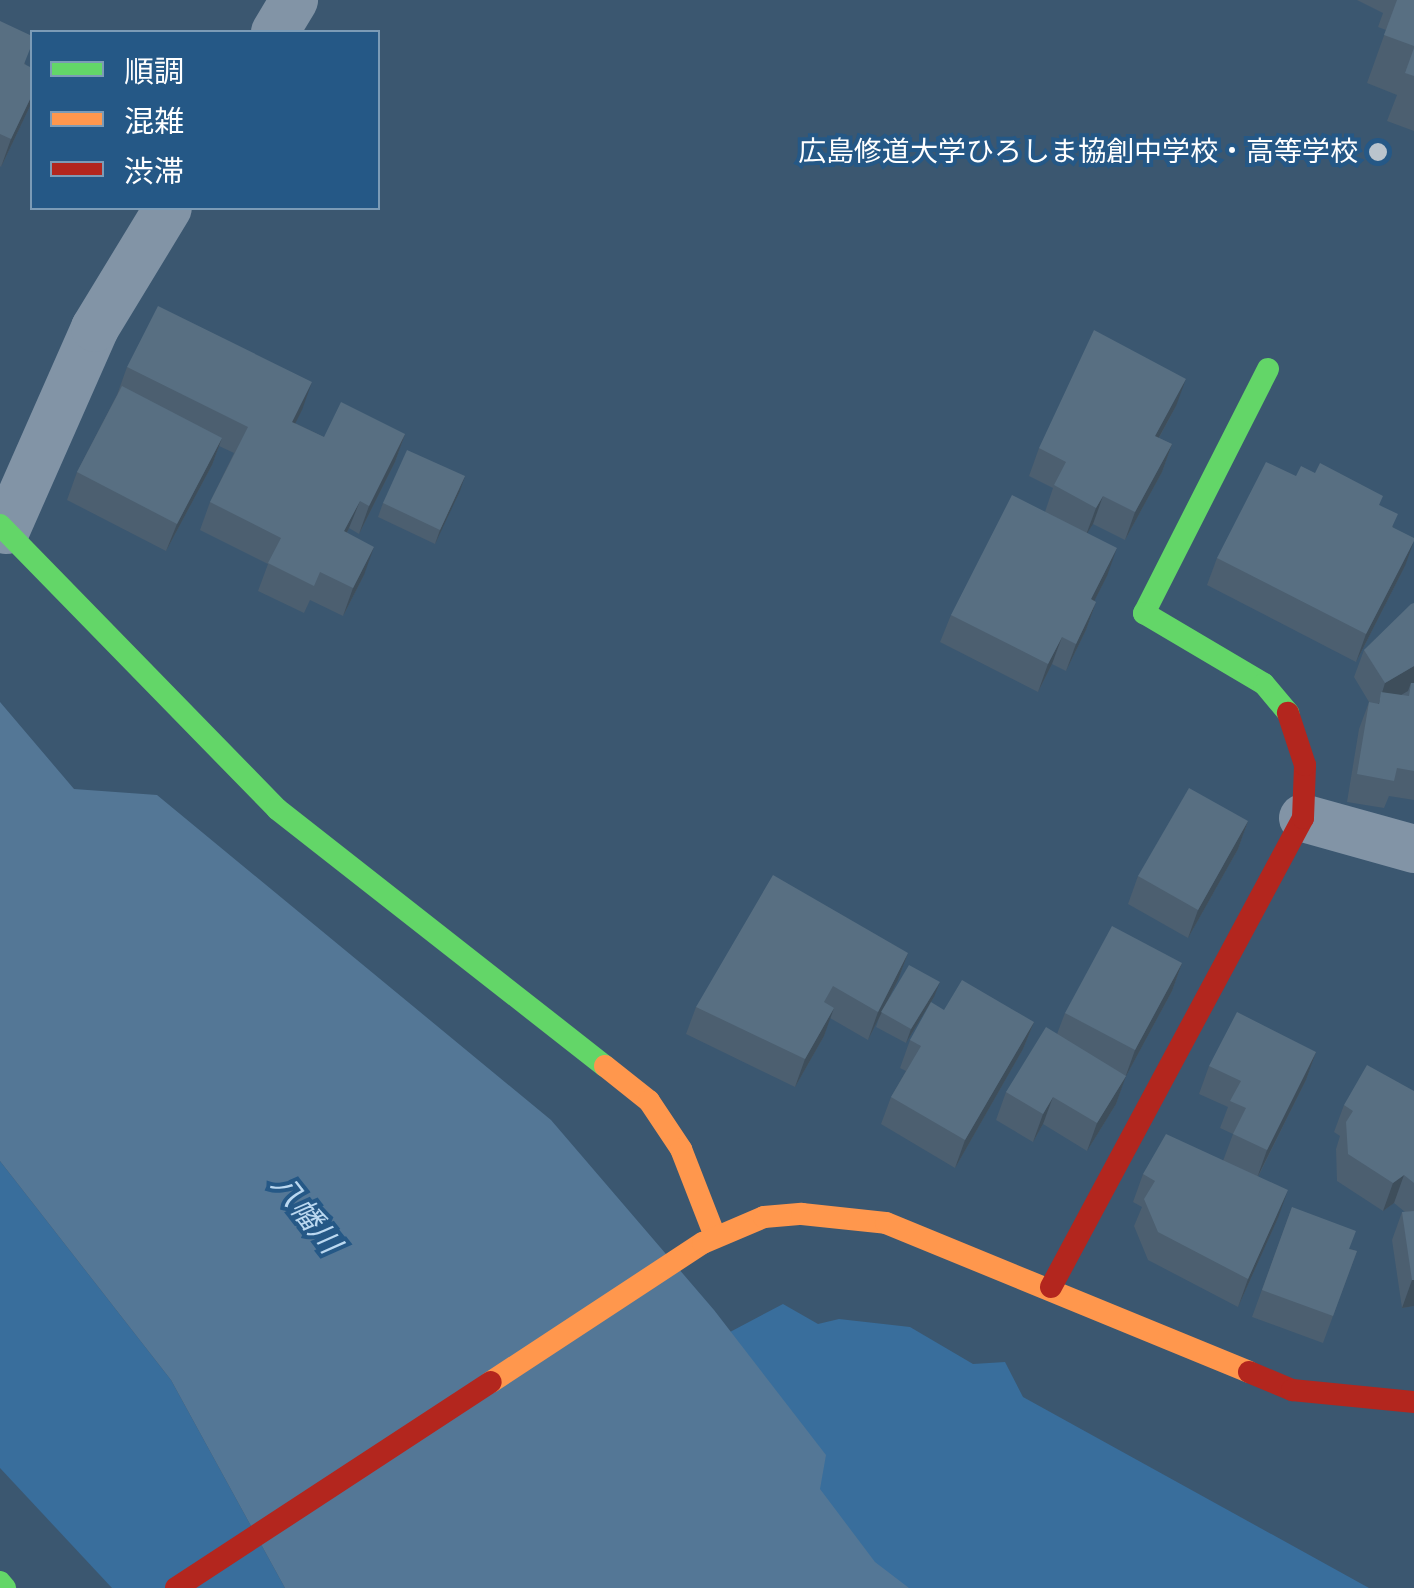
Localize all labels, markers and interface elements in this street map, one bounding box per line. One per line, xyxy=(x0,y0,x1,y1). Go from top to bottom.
legend xyxy=(30,30,380,210)
text: 順調 xyxy=(124,52,184,91)
text: 混雑 xyxy=(124,102,184,141)
place label: 広島修道大学ひろしま協創中学校・高等学校 xyxy=(798,135,1358,169)
marker: 広島修道大学ひろしま協創中学校・高等学校 xyxy=(1367,141,1389,163)
text: 渋滞 xyxy=(124,152,184,191)
water label: 八幡川 xyxy=(264,1167,348,1261)

